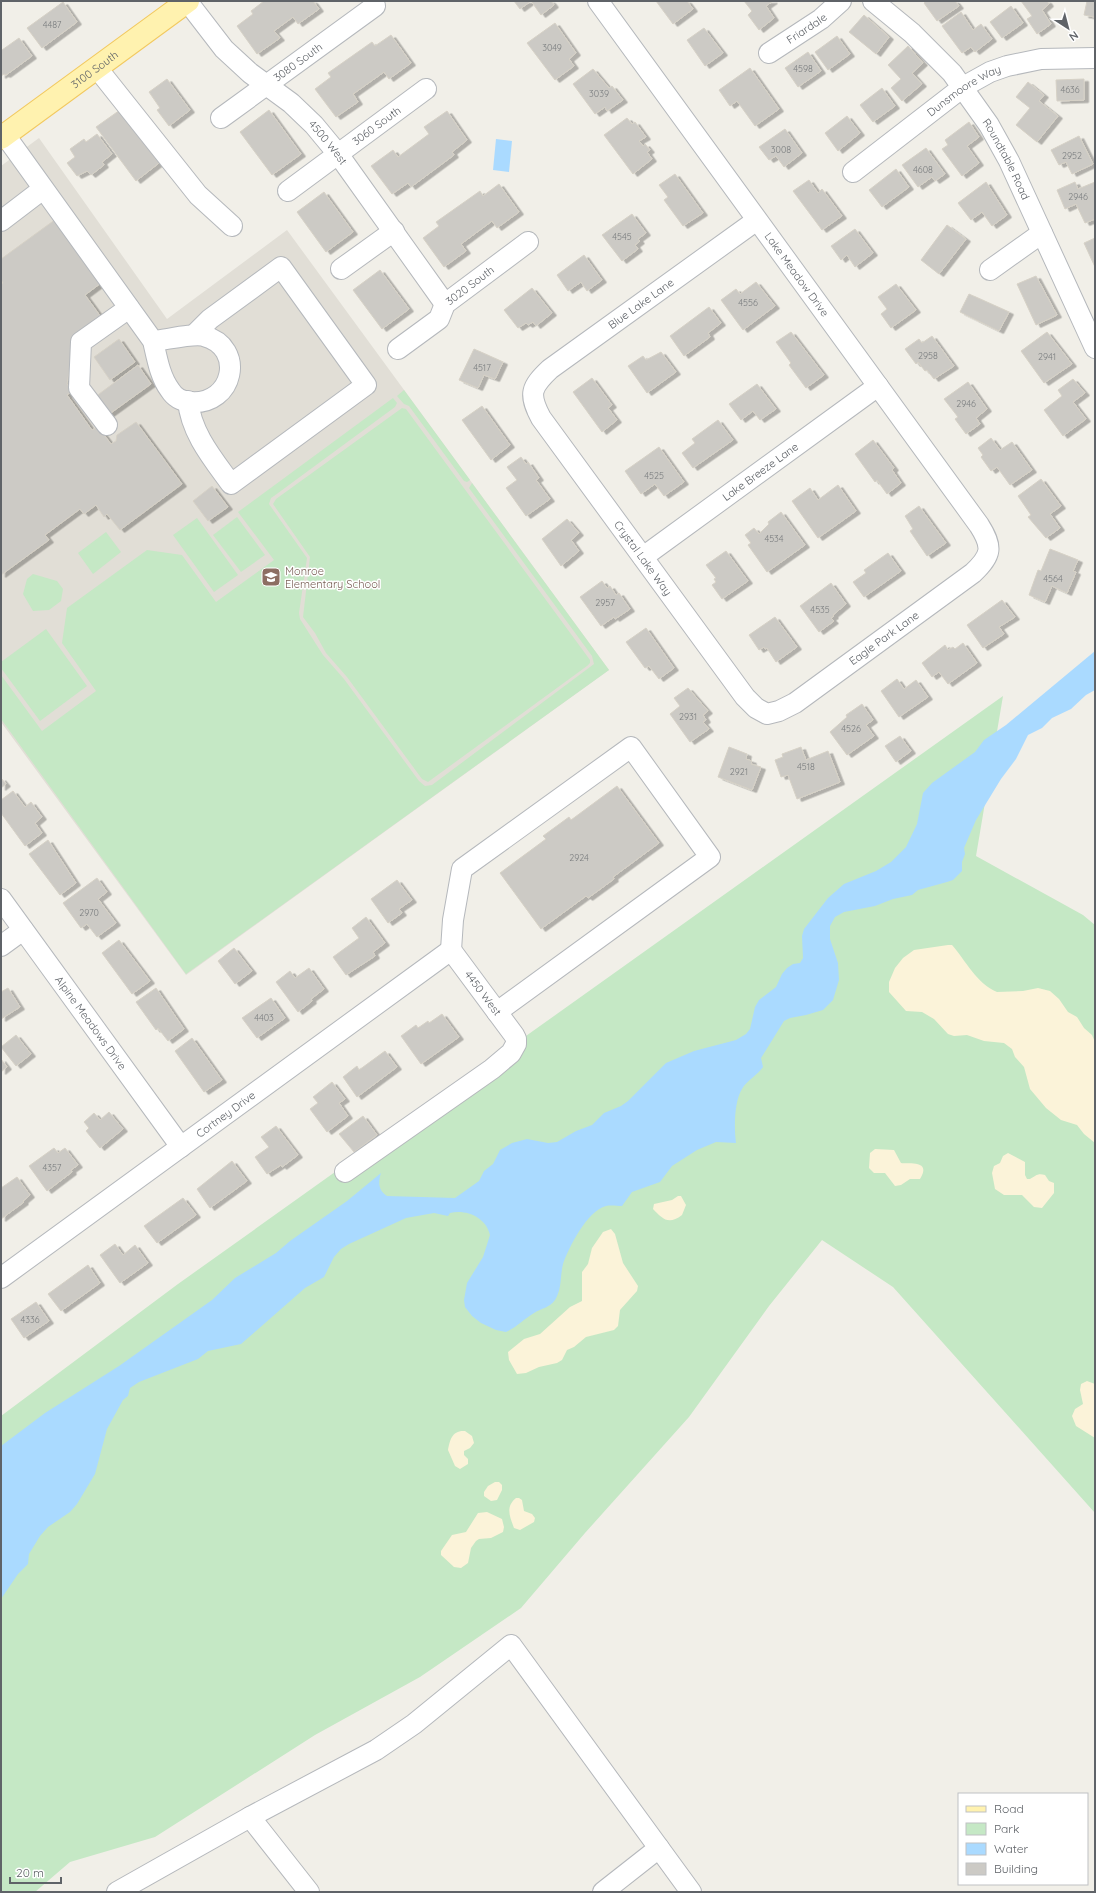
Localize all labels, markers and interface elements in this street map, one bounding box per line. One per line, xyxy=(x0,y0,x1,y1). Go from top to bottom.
north arrow xyxy=(1048,8,1088,48)
street label: Friardale xyxy=(784,10,830,47)
house number: 4487 xyxy=(43,19,62,30)
text: N xyxy=(1066,28,1081,44)
street label: 3080 South xyxy=(271,40,325,85)
house number: 3049 xyxy=(542,42,562,53)
street label: 3100 South xyxy=(68,48,121,91)
street label: Dunsmoore Way xyxy=(924,62,1003,119)
house number: 4598 xyxy=(793,63,813,74)
house number: 4636 xyxy=(1060,84,1080,95)
house number: 3039 xyxy=(589,88,609,99)
street label: 3060 South xyxy=(349,103,403,148)
street label: Roundtable Road xyxy=(980,116,1033,202)
street label: 4500 West xyxy=(306,117,351,168)
house number: 3008 xyxy=(771,144,791,155)
house number: 2952 xyxy=(1062,150,1082,161)
house number: 4608 xyxy=(913,164,933,175)
house number: 2946 xyxy=(1068,191,1088,202)
street label: Lake Meadow Drive xyxy=(762,230,832,319)
house number: 4545 xyxy=(612,231,632,242)
street label: 3020 South xyxy=(443,263,497,308)
street label: Blue Lake Lane xyxy=(605,275,676,332)
house number: 4556 xyxy=(738,297,758,308)
house number: 2958 xyxy=(918,350,938,361)
house number: 2941 xyxy=(1038,351,1056,362)
house number: 4517 xyxy=(473,362,491,373)
house number: 2946 xyxy=(956,398,976,409)
street label: Lake Breeze Lane xyxy=(720,439,801,504)
house number: 4525 xyxy=(644,470,664,481)
street label: Crystal Lake Way xyxy=(611,518,675,598)
house number: 4534 xyxy=(764,533,784,544)
place label: Monroe Elementary School xyxy=(285,564,380,591)
school or university icon: Monroe Elementary School xyxy=(260,566,282,588)
house number: 4564 xyxy=(1043,573,1063,584)
house number: 2957 xyxy=(595,597,615,608)
house number: 4535 xyxy=(810,604,830,615)
street label: Eagle Park Lane xyxy=(846,608,922,668)
house number: 2931 xyxy=(679,711,697,722)
house number: 4526 xyxy=(841,723,861,734)
house number: 4518 xyxy=(797,761,815,772)
house number: 2921 xyxy=(730,766,748,777)
house number: 2924 xyxy=(569,852,589,863)
house number: 2970 xyxy=(79,907,99,918)
street label: 4450 West xyxy=(462,968,505,1019)
street label: Alpine Meadows Drive xyxy=(52,973,130,1072)
house number: 4403 xyxy=(254,1012,274,1023)
street label: Cortney Drive xyxy=(193,1088,258,1141)
house number: 4357 xyxy=(43,1162,62,1173)
house number: 4336 xyxy=(20,1314,40,1325)
legend xyxy=(958,1793,1088,1885)
text: Road xyxy=(994,1801,1024,1816)
text: Park xyxy=(994,1821,1019,1836)
text: Water xyxy=(994,1841,1029,1856)
scale bar xyxy=(10,1859,61,1885)
text: Building xyxy=(994,1861,1038,1876)
text: 20 m xyxy=(16,1865,44,1880)

